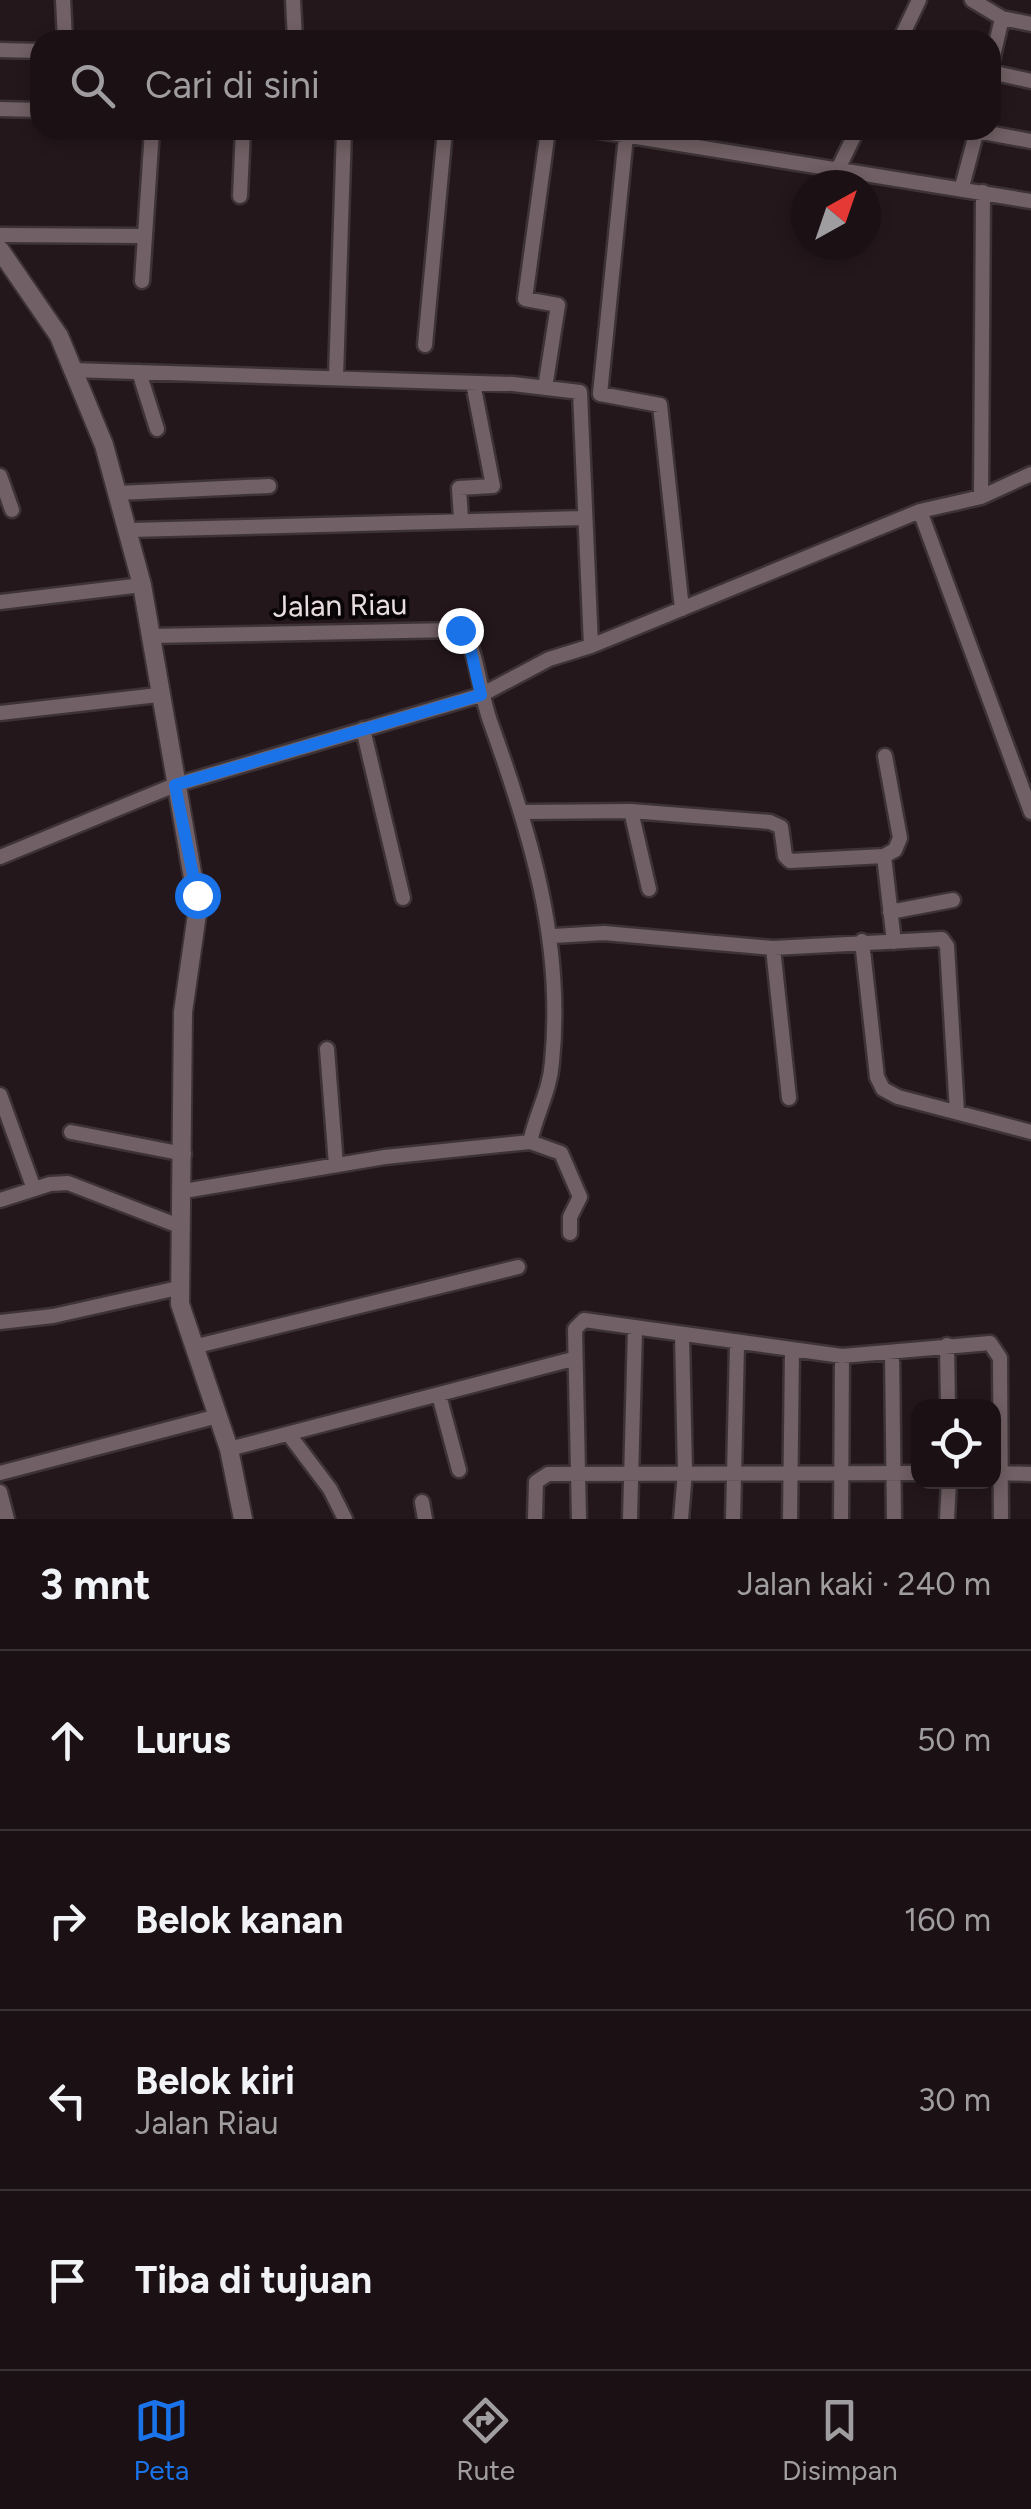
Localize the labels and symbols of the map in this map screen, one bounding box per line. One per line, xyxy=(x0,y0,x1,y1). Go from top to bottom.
north arrow xyxy=(791,170,881,260)
street label: Jalan Riau xyxy=(272,585,408,625)
route end xyxy=(438,608,484,654)
route start xyxy=(175,873,221,919)

